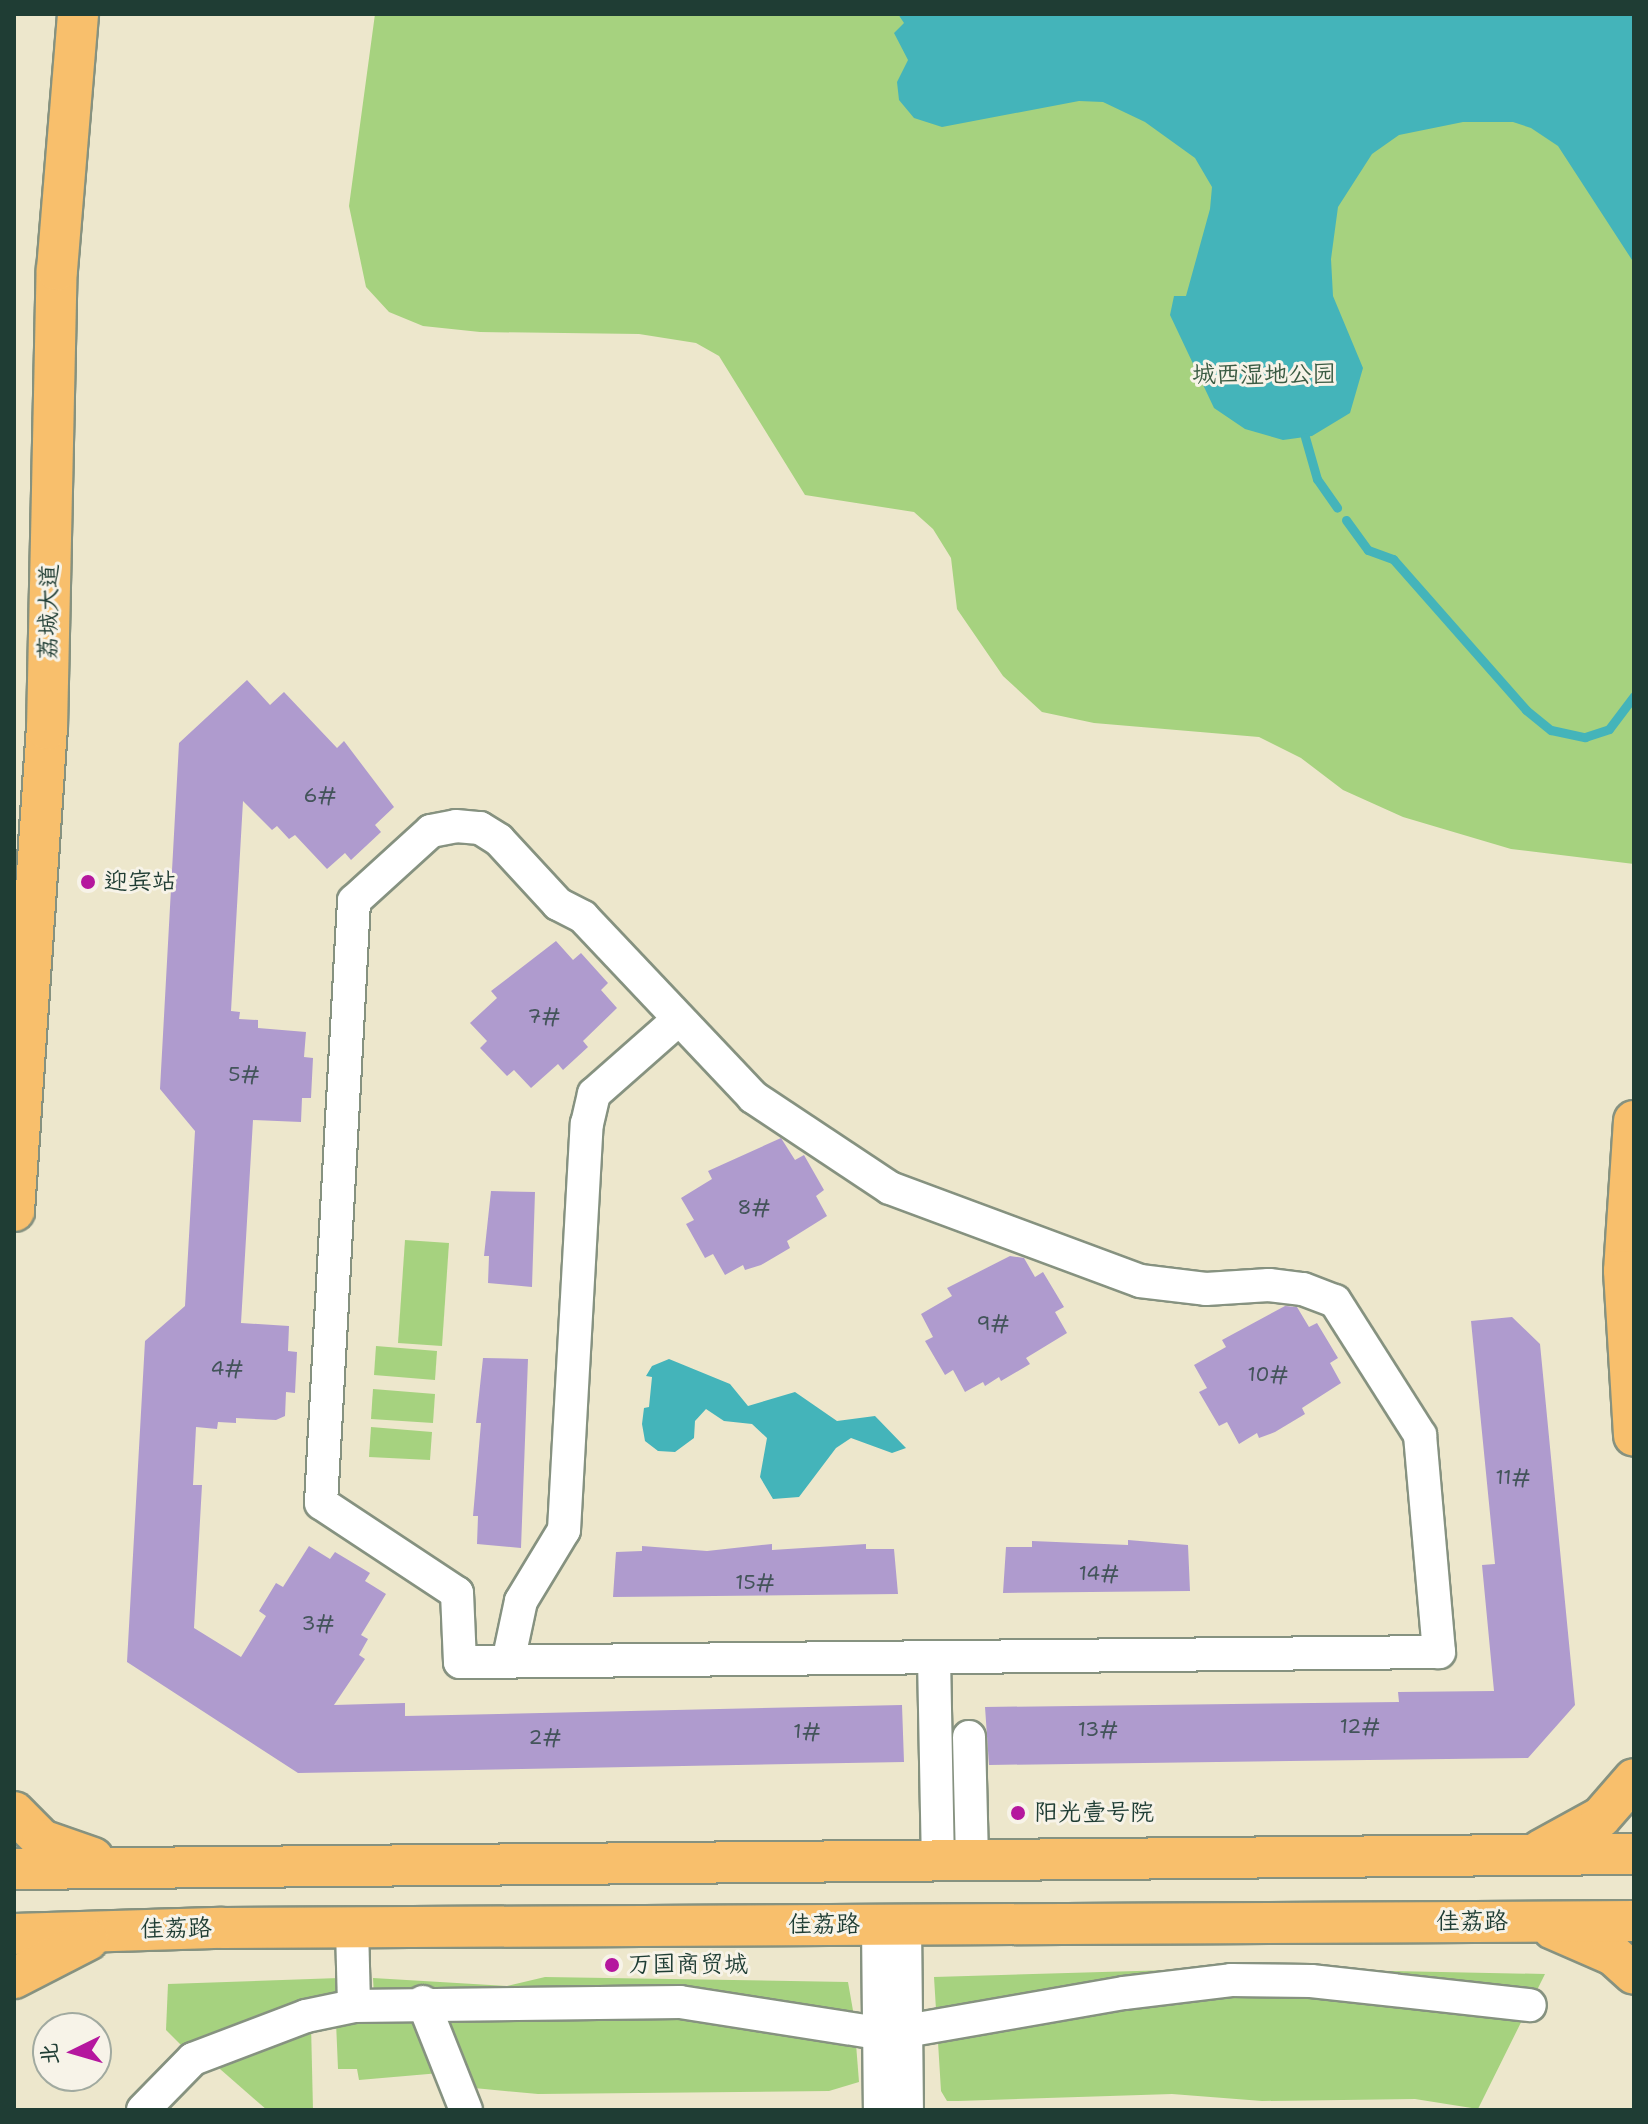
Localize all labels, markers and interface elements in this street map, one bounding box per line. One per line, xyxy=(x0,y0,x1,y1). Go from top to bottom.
park label: 城西湿地公园 xyxy=(1192,361,1336,389)
street label: 荔城大道 xyxy=(34,564,64,660)
house number: 6# xyxy=(304,783,336,807)
place label: 迎宾站 xyxy=(104,868,176,896)
marker: 迎宾站 xyxy=(79,873,97,891)
house number: 7# xyxy=(528,1004,560,1028)
house number: 5# xyxy=(228,1062,260,1086)
house number: 8# xyxy=(738,1195,770,1219)
house number: 9# xyxy=(977,1311,1009,1335)
house number: 4# xyxy=(211,1356,243,1380)
house number: 10# xyxy=(1248,1362,1288,1386)
house number: 11# xyxy=(1495,1465,1531,1489)
house number: 14# xyxy=(1079,1561,1119,1585)
house number: 15# xyxy=(735,1570,775,1594)
house number: 3# xyxy=(302,1611,334,1635)
house number: 12# xyxy=(1340,1714,1380,1738)
house number: 13# xyxy=(1078,1717,1118,1741)
house number: 1# xyxy=(793,1719,821,1743)
house number: 2# xyxy=(529,1725,561,1749)
place label: 阳光壹号院 xyxy=(1034,1799,1154,1827)
marker: 阳光壹号院 xyxy=(1009,1804,1027,1822)
street label: 佳荔路 xyxy=(1436,1908,1508,1936)
street label: 佳荔路 xyxy=(788,1911,860,1939)
street label: 佳荔路 xyxy=(140,1914,212,1944)
place label: 万国商贸城 xyxy=(628,1951,748,1979)
marker: 万国商贸城 xyxy=(603,1956,621,1974)
north arrow xyxy=(32,2012,112,2092)
text: 北 xyxy=(34,2042,65,2066)

